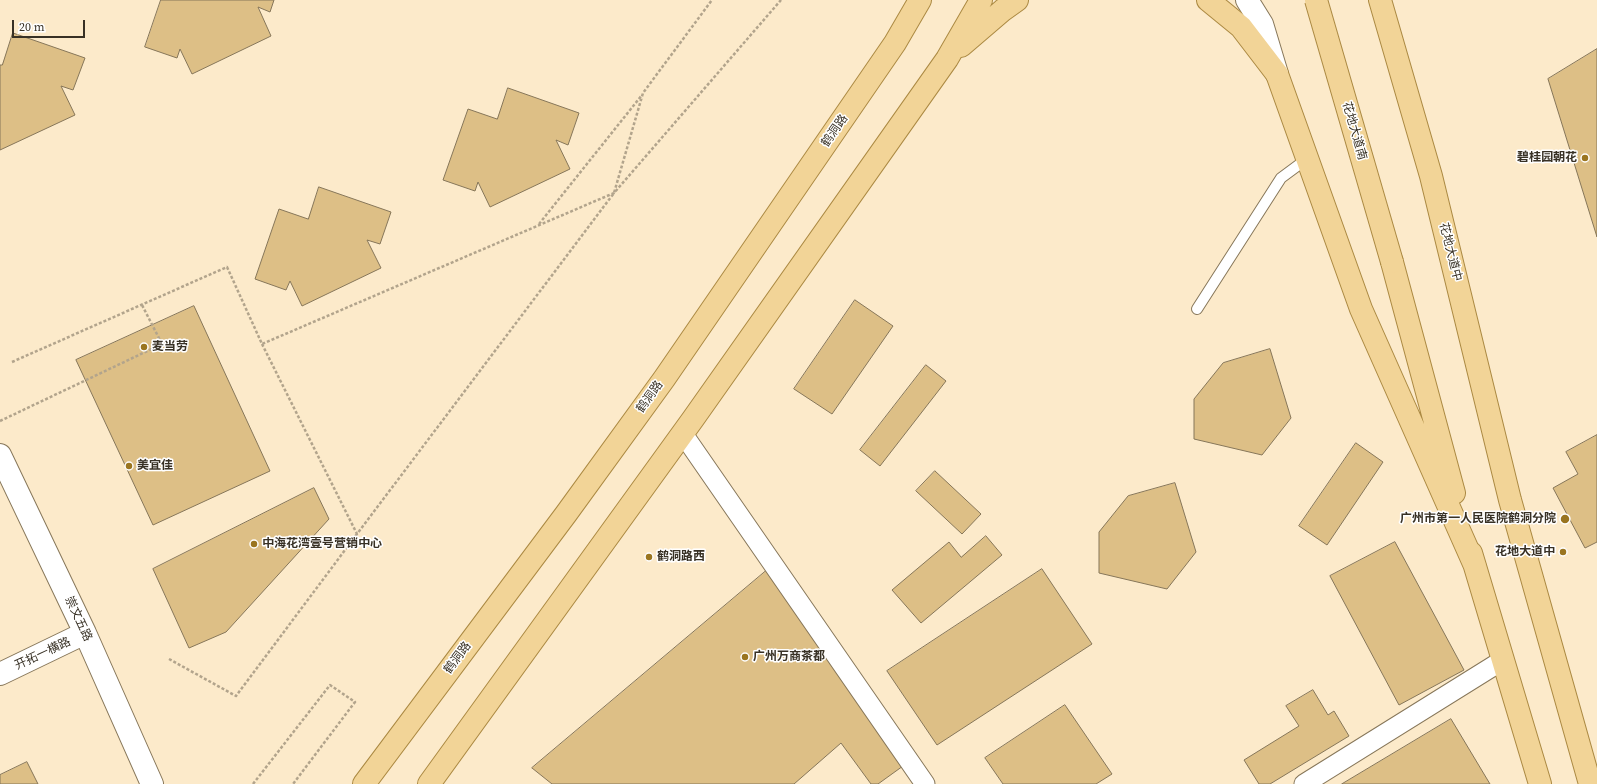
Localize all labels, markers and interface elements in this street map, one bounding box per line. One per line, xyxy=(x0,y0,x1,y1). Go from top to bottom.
scale bar xyxy=(14,12,87,38)
text: 20 m xyxy=(19,19,45,35)
street label: 花地大道南 xyxy=(1339,100,1369,162)
street label: 鹤洞路 xyxy=(819,112,851,150)
place label: 碧桂园朝花 xyxy=(1517,151,1577,165)
marker: 碧桂园朝花 xyxy=(1580,153,1590,163)
street label: 花地大道中 xyxy=(1436,221,1464,283)
place label: 麦当劳 xyxy=(152,340,188,354)
marker: 麦当劳 xyxy=(139,342,149,352)
street label: 鹤洞路 xyxy=(634,378,666,416)
place label: 美宜佳 xyxy=(137,459,173,473)
marker: 美宜佳 xyxy=(124,461,134,471)
place label: 广州市第一人民医院鹤洞分院 xyxy=(1400,512,1556,526)
marker: 广州市第一人民医院鹤洞分院 xyxy=(1559,513,1571,525)
place label: 中海花湾壹号营销中心 xyxy=(262,537,382,551)
marker: 中海花湾壹号营销中心 xyxy=(249,539,259,549)
place label: 花地大道中 xyxy=(1495,545,1555,559)
marker: 花地大道中 xyxy=(1558,547,1568,557)
place label: 鹤洞路西 xyxy=(657,550,705,564)
marker: 鹤洞路西 xyxy=(644,552,654,562)
street label: 崇文五路 xyxy=(61,594,95,644)
street label: 开拓一横路 xyxy=(13,635,73,673)
street label: 鹤洞路 xyxy=(441,639,475,677)
place label: 广州万商茶都 xyxy=(753,650,825,664)
marker: 广州万商茶都 xyxy=(740,652,750,662)

